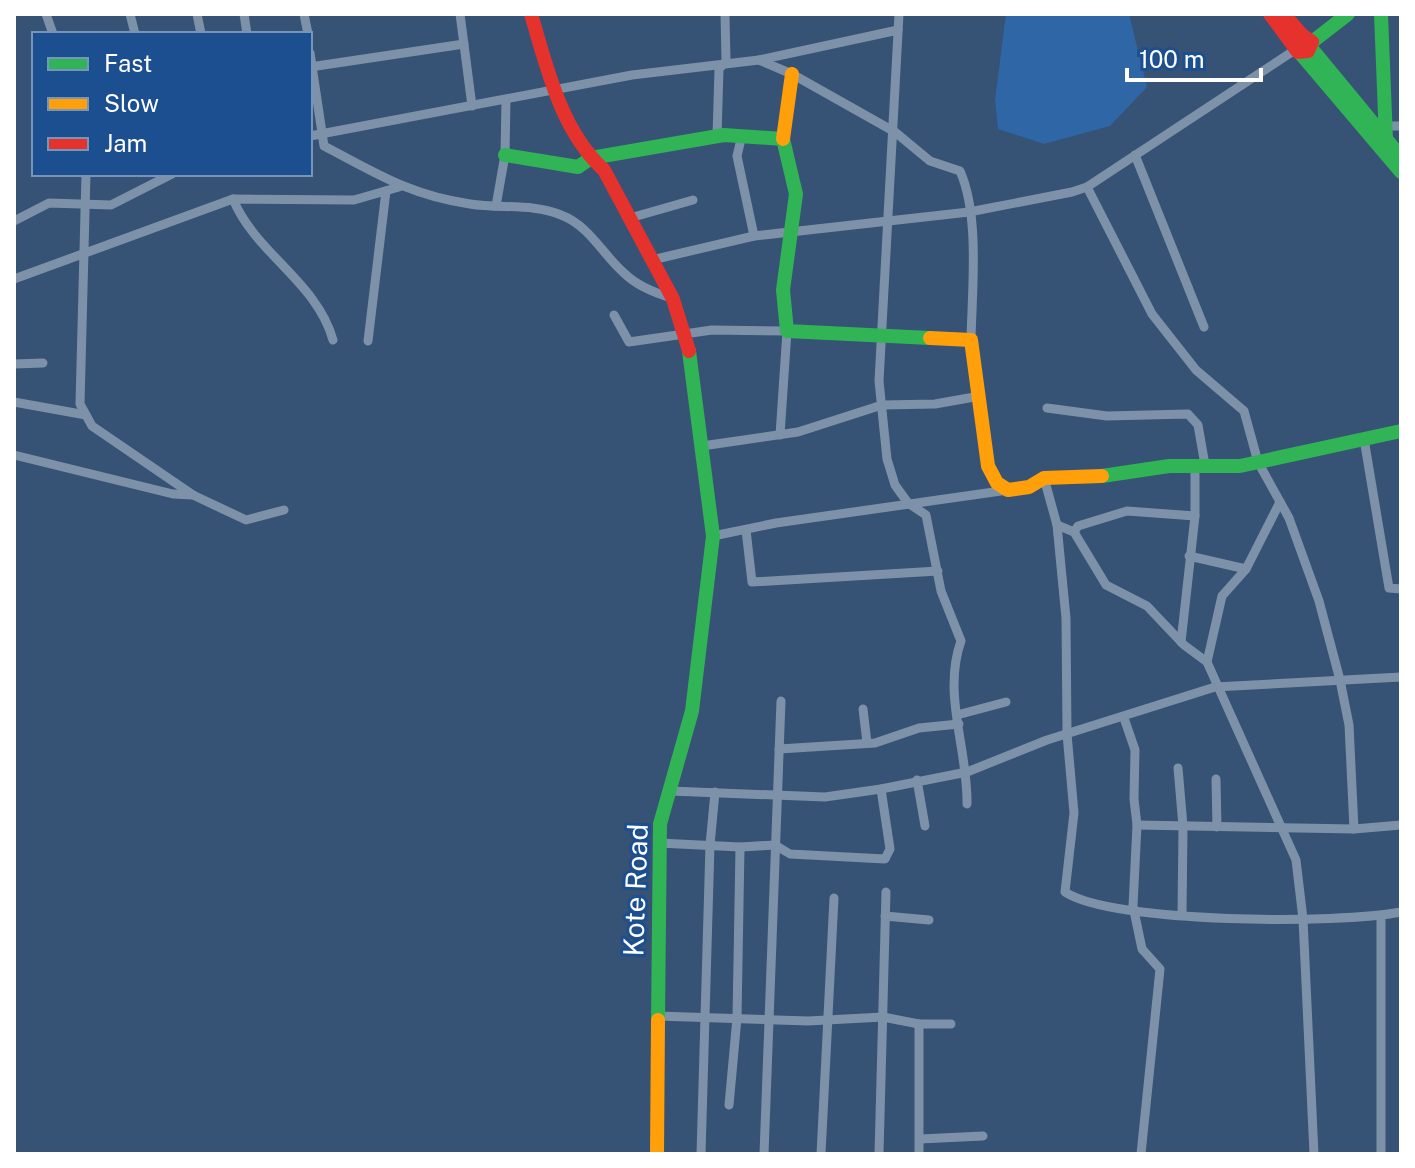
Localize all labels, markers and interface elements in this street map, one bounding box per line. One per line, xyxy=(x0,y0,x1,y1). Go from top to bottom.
legend xyxy=(32,32,312,176)
scale bar xyxy=(1127,32,1261,82)
text: 100 m xyxy=(1139,45,1205,73)
text: Fast xyxy=(104,49,152,77)
text: Slow xyxy=(104,89,159,117)
text: Jam xyxy=(104,129,147,157)
street label: Kote Road xyxy=(616,823,654,957)

